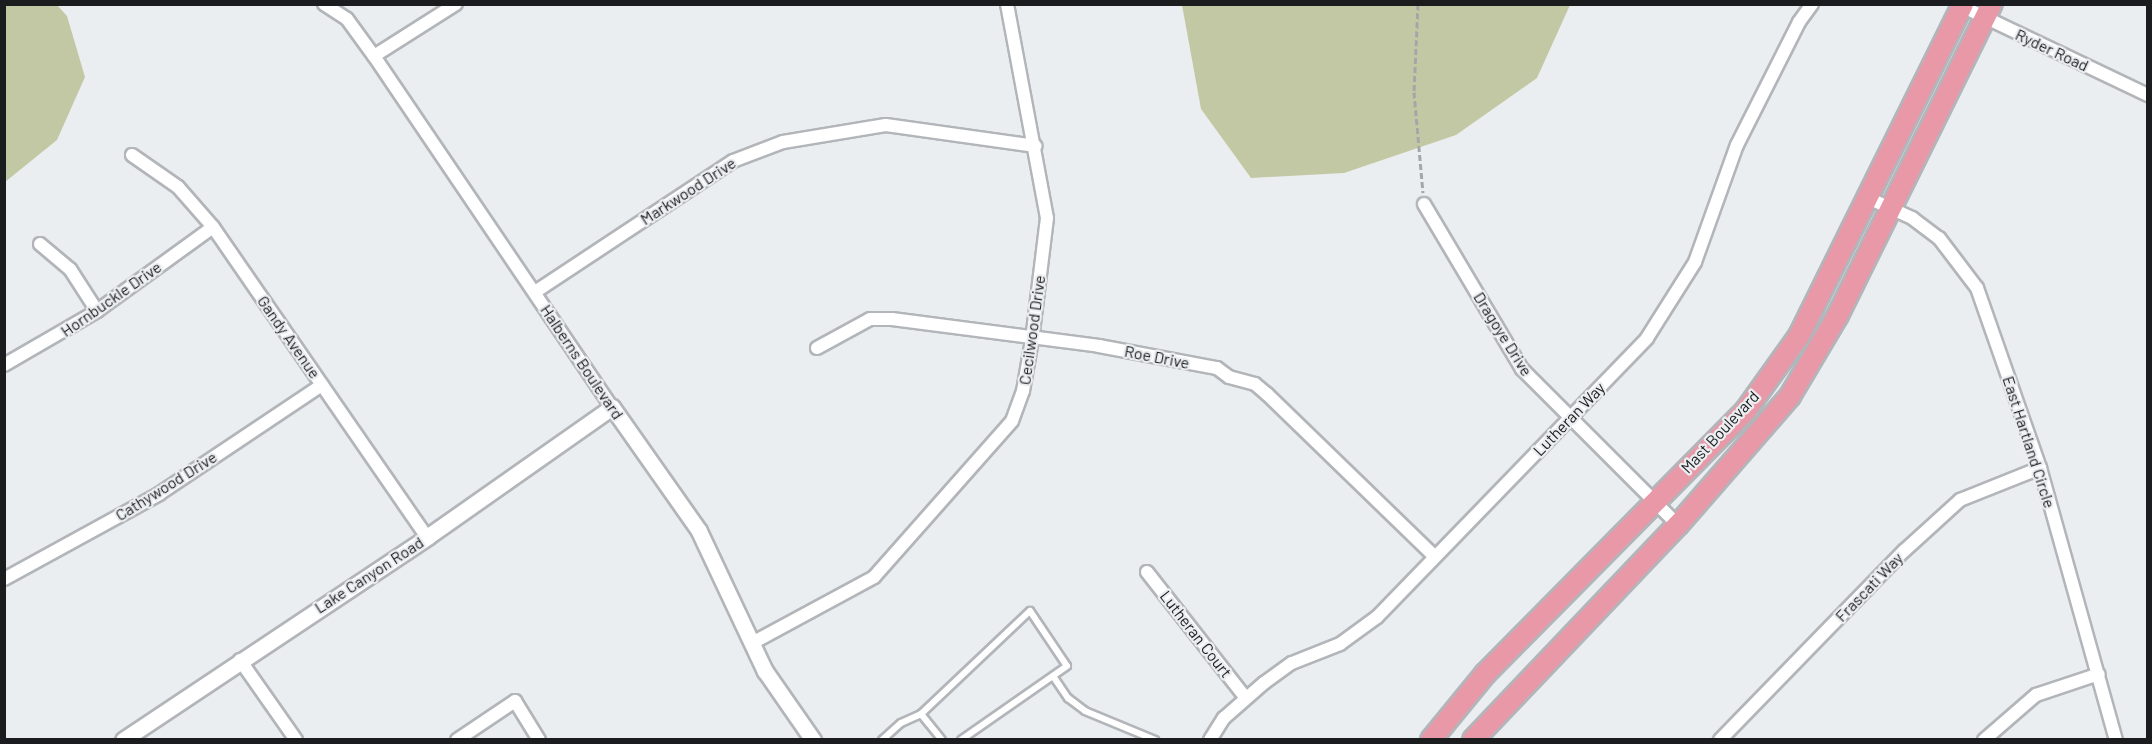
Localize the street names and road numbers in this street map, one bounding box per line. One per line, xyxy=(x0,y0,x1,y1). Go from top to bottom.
street label: Ryder Road xyxy=(2012,25,2092,75)
street label: Markwood Drive xyxy=(637,153,739,229)
street label: Hornbuckle Drive xyxy=(57,257,165,341)
street label: Cecilwood Drive xyxy=(1015,274,1049,386)
street label: Dragoye Drive xyxy=(1470,289,1536,379)
street label: Gandy Avenue xyxy=(253,292,325,382)
street label: Halberns Boulevard xyxy=(537,301,627,423)
street label: Roe Drive xyxy=(1123,341,1191,373)
street label: East Hartland Circle xyxy=(1999,374,2059,510)
street label: Lutheran Way xyxy=(1529,378,1609,460)
street label: Mast Boulevard xyxy=(1677,387,1763,477)
street label: Cathywood Drive xyxy=(112,447,220,525)
street label: Lake Canyon Road xyxy=(311,533,427,617)
street label: Frascati Way xyxy=(1831,548,1907,626)
street label: Lutheran Court xyxy=(1156,587,1236,681)

